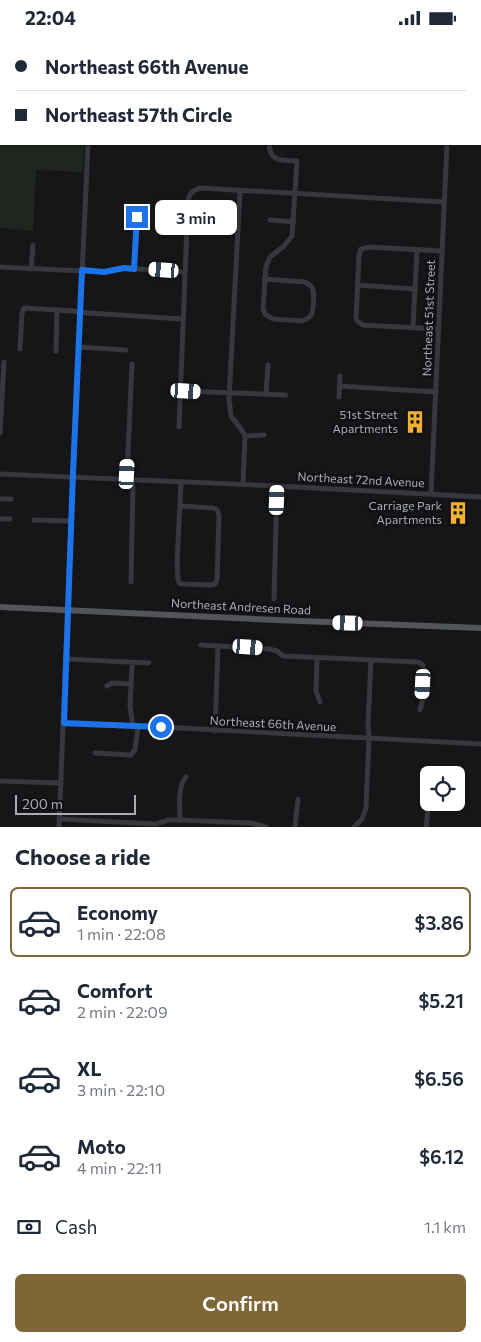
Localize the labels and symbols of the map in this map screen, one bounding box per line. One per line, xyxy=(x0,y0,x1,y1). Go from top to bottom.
callout: 3 min xyxy=(154,199,237,235)
route end xyxy=(126,206,148,228)
street label: Northeast 51st Street xyxy=(419,259,437,377)
car xyxy=(148,261,179,279)
car xyxy=(170,383,201,399)
place label: 51st Street Apartments xyxy=(333,407,398,435)
building icon: 51st Street Apartments xyxy=(402,409,428,435)
car xyxy=(118,459,135,489)
street label: Northeast 72nd Avenue xyxy=(297,469,425,489)
car xyxy=(268,485,285,515)
place label: Carriage Park Apartments xyxy=(368,498,442,526)
building icon: Carriage Park Apartments xyxy=(445,500,471,526)
street label: Northeast Andresen Road xyxy=(171,595,311,617)
car xyxy=(332,615,363,631)
car xyxy=(232,638,263,656)
car xyxy=(414,669,431,699)
street label: Northeast 66th Avenue xyxy=(209,713,337,733)
route start xyxy=(150,716,172,738)
scale bar xyxy=(15,792,136,815)

